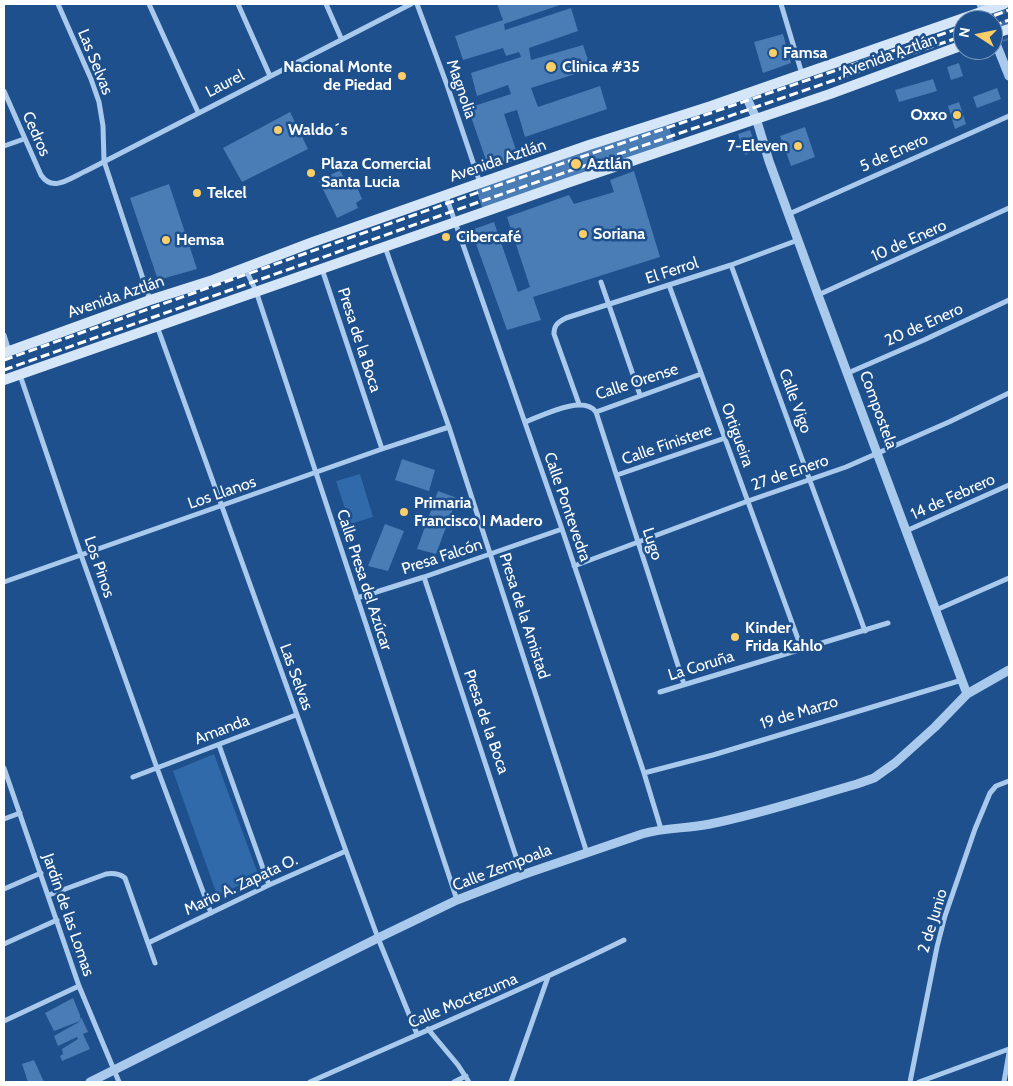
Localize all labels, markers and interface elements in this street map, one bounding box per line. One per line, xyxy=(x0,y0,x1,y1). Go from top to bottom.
north arrow xyxy=(953,10,1003,60)
street label: Las Selvas xyxy=(73,26,117,98)
text: N xyxy=(954,26,974,39)
street label: Avenida Aztlán xyxy=(838,30,940,82)
place label: Famsa xyxy=(783,43,827,63)
marker: Famsa xyxy=(767,47,779,59)
place label: Nacional Monte de Piedad xyxy=(283,57,392,95)
street label: Magnolia xyxy=(442,57,480,121)
place label: Clinica #35 xyxy=(562,57,640,77)
marker: Clinica #35 xyxy=(544,60,558,74)
street label: Laurel xyxy=(202,66,248,102)
marker: Nacional Monte de Piedad xyxy=(396,70,408,82)
place label: Oxxo xyxy=(910,105,947,125)
street label: Cedros xyxy=(18,109,54,159)
marker: Oxxo xyxy=(951,109,963,121)
place label: Waldo´s xyxy=(288,120,348,140)
marker: Waldo´s xyxy=(272,124,284,136)
street label: 5 de Enero xyxy=(857,129,931,177)
street label: Avenida Aztlán xyxy=(447,135,549,187)
place label: 7-Eleven xyxy=(727,136,788,156)
marker: 7-Eleven xyxy=(792,140,804,152)
place label: Plaza Comercial Santa Lucia xyxy=(321,154,431,192)
place label: Aztlán xyxy=(587,154,631,174)
marker: Aztlán xyxy=(569,157,583,171)
marker: Plaza Comercial Santa Lucia xyxy=(305,167,317,179)
place label: Telcel xyxy=(207,183,247,203)
marker: Telcel xyxy=(191,187,203,199)
street label: 10 de Enero xyxy=(868,216,950,266)
place label: Soriana xyxy=(593,224,645,244)
place label: Cibercafé xyxy=(456,227,521,247)
marker: Soriana xyxy=(577,228,589,240)
place label: Hemsa xyxy=(176,230,224,250)
marker: Cibercafé xyxy=(440,231,452,243)
marker: Hemsa xyxy=(160,234,172,246)
street label: El Ferrol xyxy=(643,253,701,289)
street label: Avenida Aztlán xyxy=(65,271,167,323)
street label: Presa de la Boca xyxy=(333,285,385,395)
street label: 20 de Enero xyxy=(882,299,966,351)
street label: Calle Orense xyxy=(593,360,681,404)
street label: Calle Vigo xyxy=(774,366,816,436)
street label: Compostela xyxy=(855,368,901,452)
street label: Ortigueira xyxy=(717,400,757,470)
street label: Calle Finistere xyxy=(619,421,715,469)
street label: Calle Pontevedra xyxy=(539,450,595,564)
street label: 27 de Enero xyxy=(749,451,831,495)
street label: 14 de Febrero xyxy=(908,470,998,524)
street label: Los Llanos xyxy=(185,472,259,514)
place label: Primaria Francisco I Madero xyxy=(414,493,543,531)
marker: Primaria Francisco I Madero xyxy=(398,506,410,518)
street label: Calle Presa del Azúcar xyxy=(332,507,396,653)
street label: Lugo xyxy=(638,525,666,563)
street label: Los Pinos xyxy=(80,534,118,600)
street label: Presa Falcón xyxy=(399,535,485,579)
street label: Presa de la Amistad xyxy=(495,550,553,682)
place label: Kinder Frida Kahlo xyxy=(745,618,823,656)
marker: Kinder Frida Kahlo xyxy=(729,631,741,643)
street label: Las Selvas xyxy=(275,641,317,713)
street label: La Coruña xyxy=(666,647,736,685)
street label: Presa de la Boca xyxy=(459,667,513,777)
street label: 19 de Marzo xyxy=(758,692,840,734)
street label: Amanda xyxy=(192,711,252,749)
street label: Calle Zempoala xyxy=(450,840,554,896)
street label: Mario A. Zapata O. xyxy=(181,850,301,920)
street label: Jardín de las Lomas xyxy=(38,851,98,979)
street label: 2 de Junio xyxy=(914,887,952,955)
street label: Calle Moctezuma xyxy=(405,969,521,1033)

